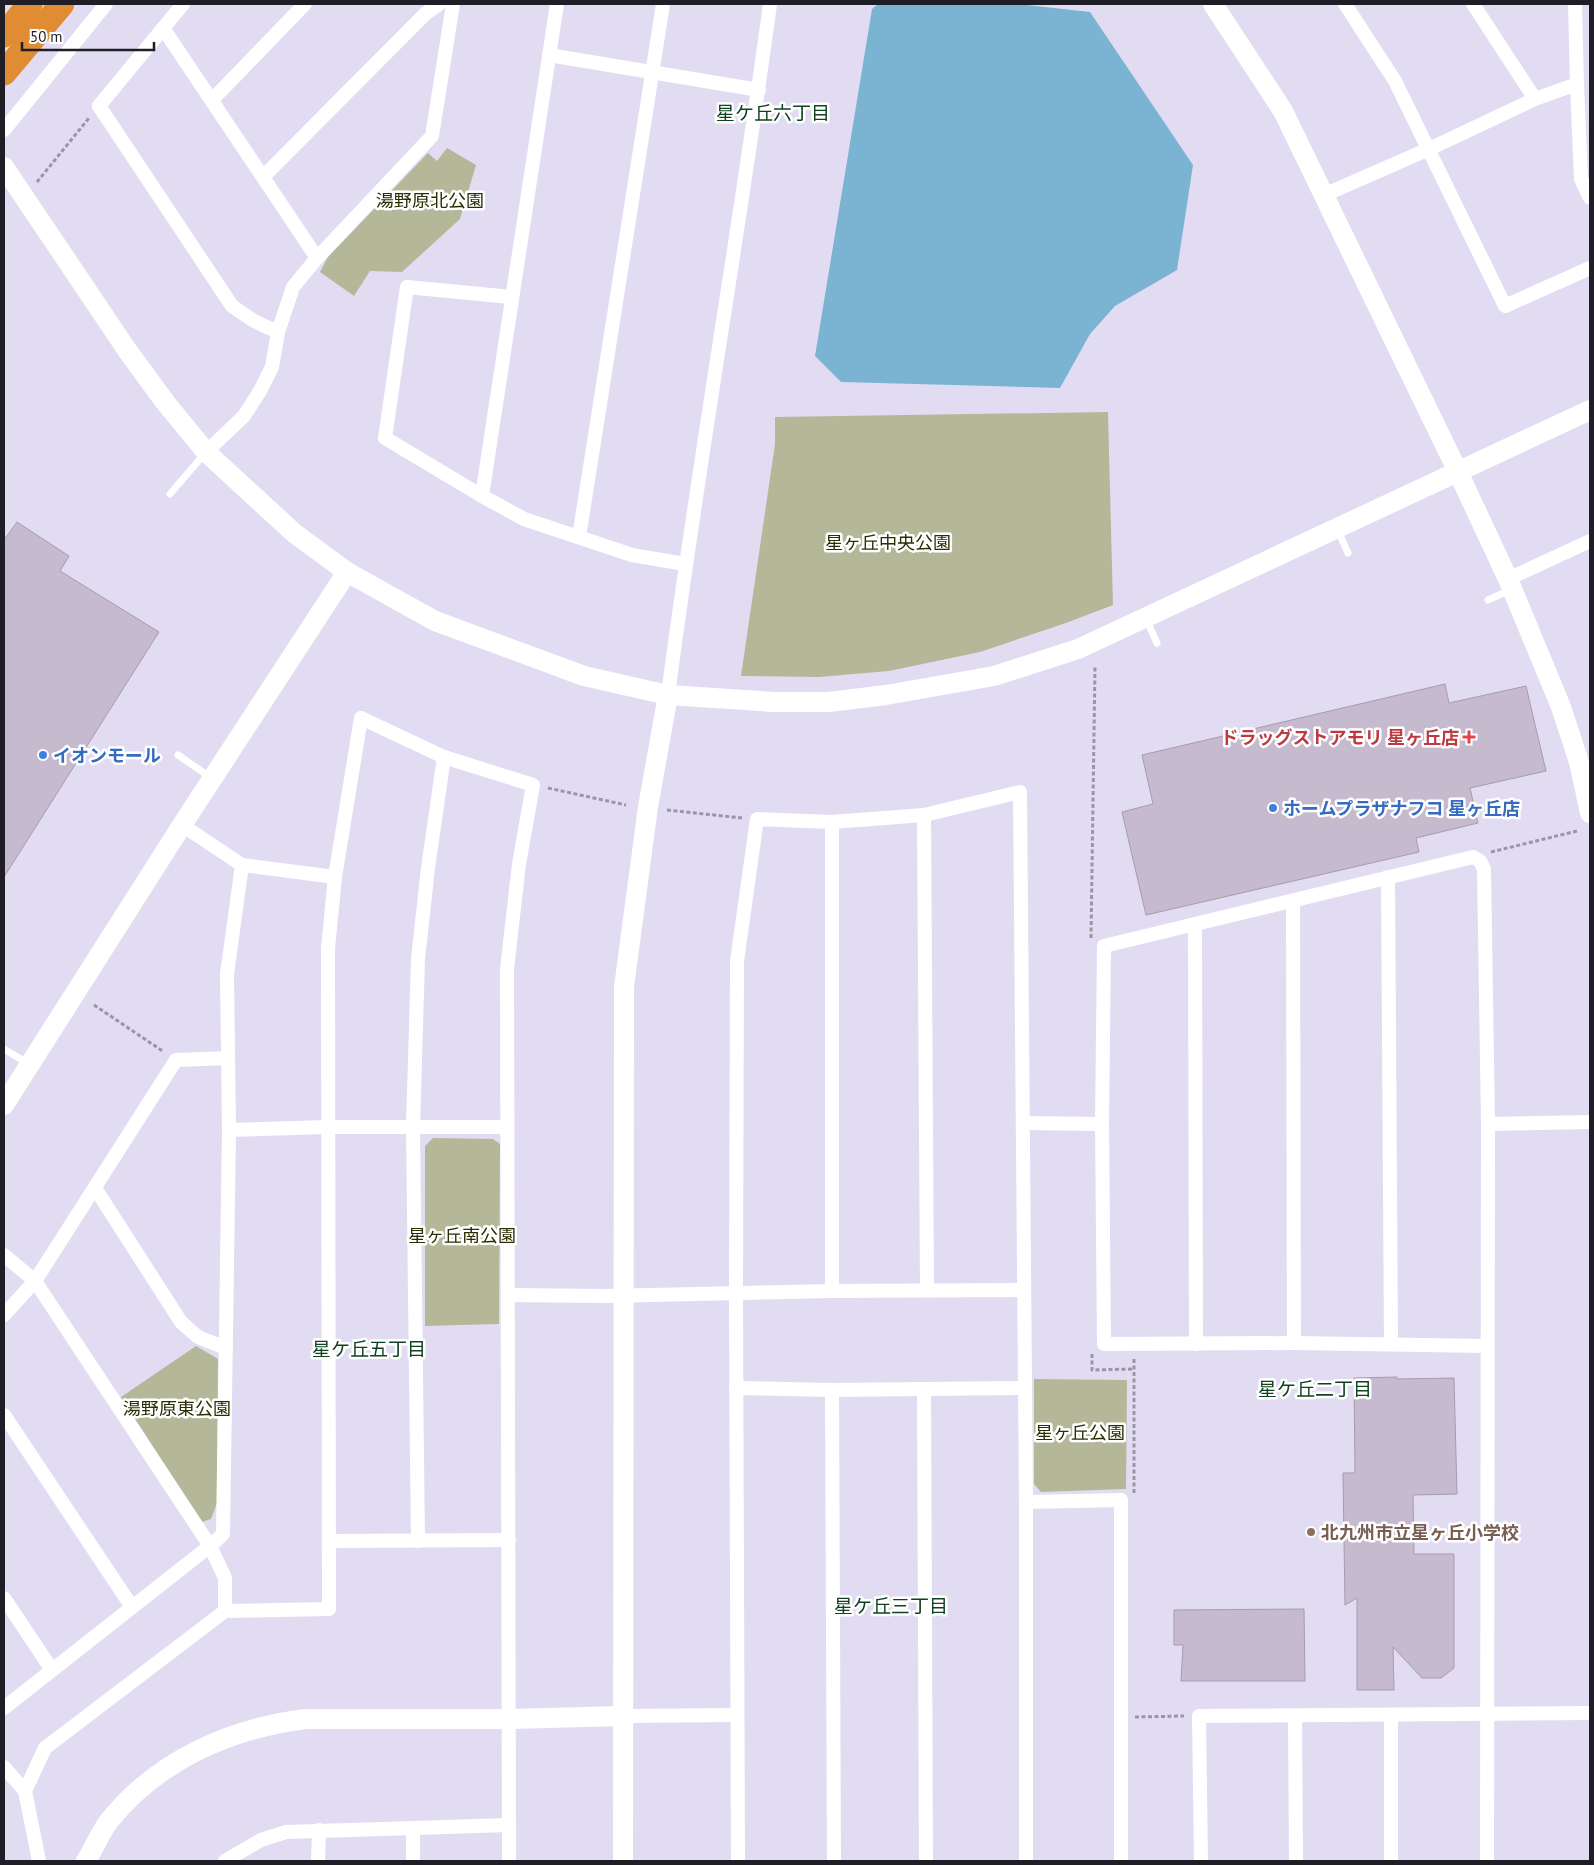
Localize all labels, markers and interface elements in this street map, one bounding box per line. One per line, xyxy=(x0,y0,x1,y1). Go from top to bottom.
scale bar xyxy=(22,20,155,52)
text: 50 m xyxy=(30,27,63,46)
district label: 星ケ丘六丁目 xyxy=(716,101,830,125)
park label: 湯野原北公園 xyxy=(376,189,484,212)
park label: 星ヶ丘中央公園 xyxy=(825,531,951,554)
place label: ドラッグストアモリ 星ヶ丘店 xyxy=(1220,726,1459,749)
marker: ドラッグストアモリ 星ヶ丘店 xyxy=(1463,731,1475,743)
place label: イオンモール xyxy=(53,744,161,767)
marker: イオンモール xyxy=(37,749,49,761)
place label: ホームプラザナフコ 星ヶ丘店 xyxy=(1283,797,1520,820)
marker: ホームプラザナフコ 星ヶ丘店 xyxy=(1267,802,1279,814)
park label: 星ヶ丘南公園 xyxy=(408,1224,516,1247)
district label: 星ケ丘五丁目 xyxy=(312,1337,426,1361)
district label: 星ケ丘二丁目 xyxy=(1258,1377,1372,1401)
park label: 湯野原東公園 xyxy=(123,1397,231,1420)
park label: 星ヶ丘公園 xyxy=(1035,1421,1125,1444)
place label: 北九州市立星ヶ丘小学校 xyxy=(1321,1521,1519,1544)
marker: 北九州市立星ヶ丘小学校 xyxy=(1305,1526,1317,1538)
district label: 星ケ丘三丁目 xyxy=(834,1594,948,1618)

